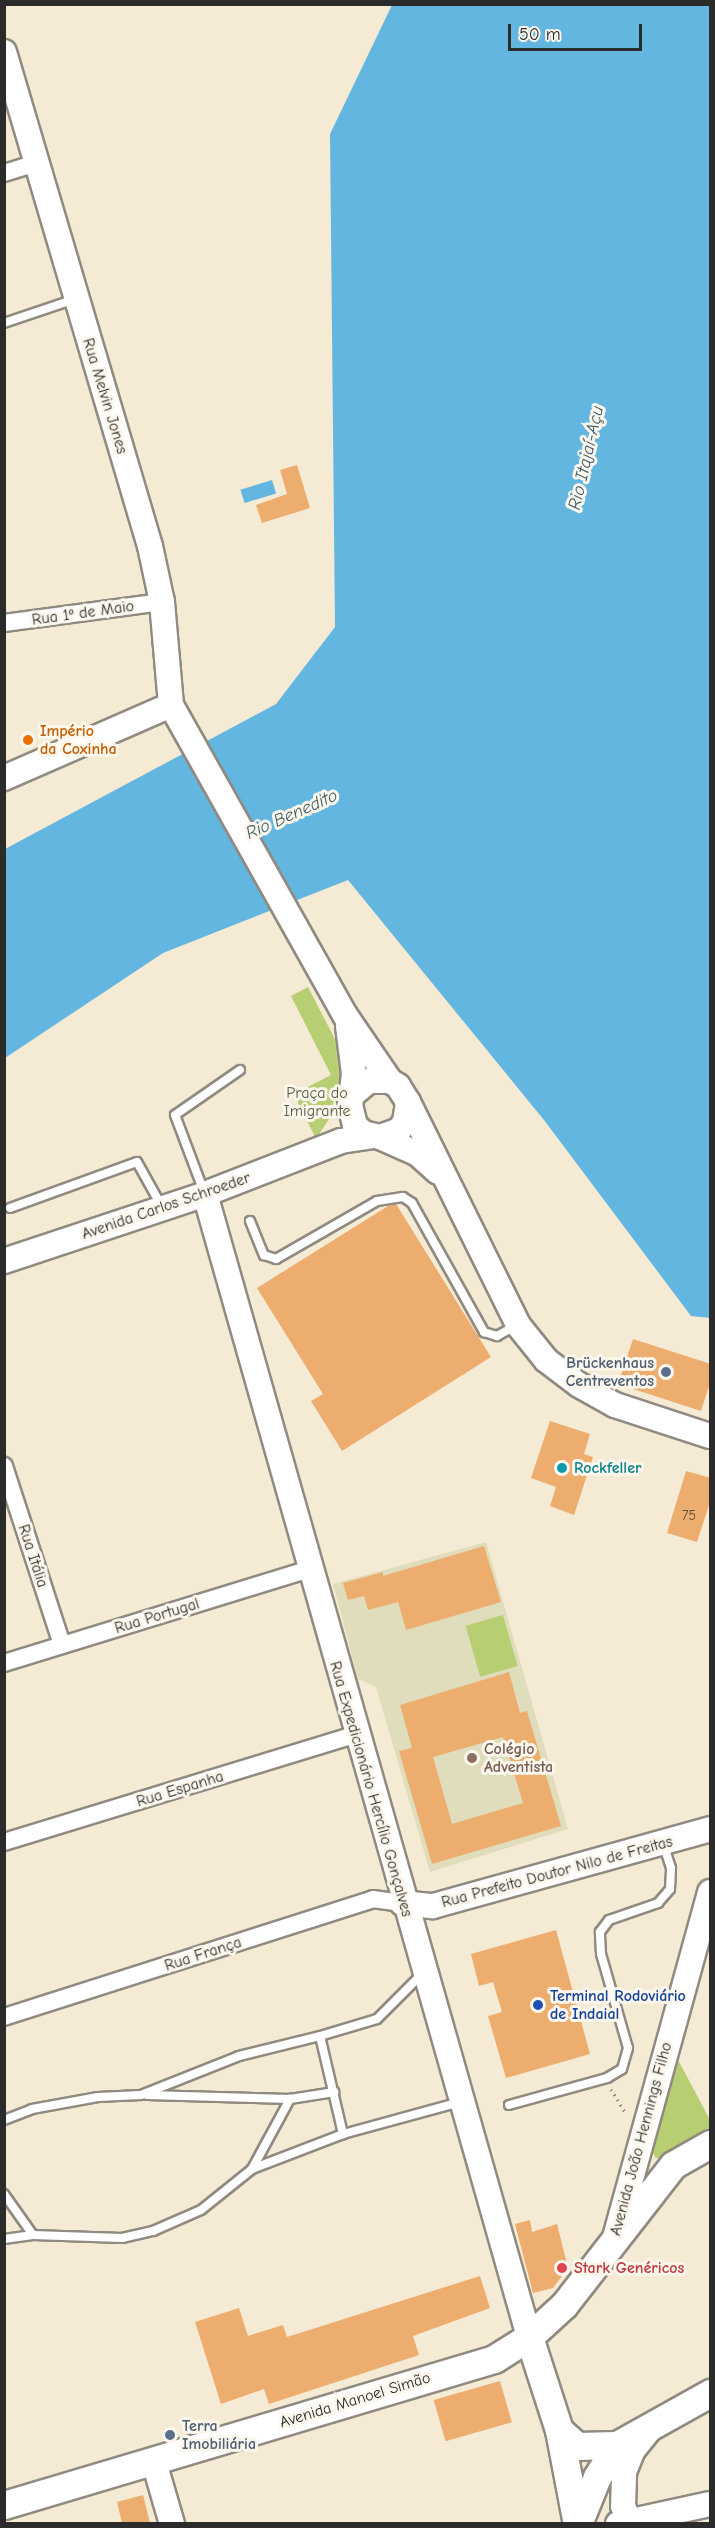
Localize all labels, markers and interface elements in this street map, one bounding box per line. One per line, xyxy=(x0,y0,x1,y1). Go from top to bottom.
scale bar xyxy=(511,12,644,50)
text: 50 m xyxy=(519,24,561,45)
street label: Rua Melvin Jones xyxy=(78,336,132,456)
water label: Rio Itajaí-Açu xyxy=(565,404,609,512)
street label: Rua 1º de Maio xyxy=(31,596,135,630)
place label: Império da Coxinha xyxy=(40,721,117,759)
marker: Império da Coxinha xyxy=(21,733,35,747)
water label: Rio Benedito xyxy=(243,785,341,845)
park label: Praça do Imigrante xyxy=(284,1083,350,1121)
street label: Avenida Carlos Schroeder xyxy=(79,1168,253,1244)
place label: Brückenhaus Centreventos xyxy=(566,1353,654,1391)
marker: Brückenhaus Centreventos xyxy=(659,1365,673,1379)
place label: Rockfeller xyxy=(574,1458,641,1478)
marker: Rockfeller xyxy=(555,1461,569,1475)
house number: 75 xyxy=(682,1508,696,1524)
street label: Rua Itália xyxy=(14,1522,52,1590)
street label: Rua Portugal xyxy=(112,1594,202,1638)
street label: Rua Expedicionário Hercílio Gonçalves xyxy=(325,1659,417,1919)
place label: Colégio Adventista xyxy=(484,1739,553,1777)
marker: Colégio Adventista xyxy=(465,1751,479,1765)
street label: Rua Espanha xyxy=(134,1767,226,1811)
street label: Rua Prefeito Doutor Nilo de Freitas xyxy=(439,1832,675,1912)
street label: Rua França xyxy=(162,1933,244,1975)
place label: Terminal Rodoviário de Indaial xyxy=(550,1986,686,2024)
marker: Terminal Rodoviário de Indaial xyxy=(531,1998,545,2012)
street label: Avenida João Hennings Filho xyxy=(606,2040,676,2238)
place label: Stark Genéricos xyxy=(574,2258,684,2278)
marker: Stark Genéricos xyxy=(555,2261,569,2275)
street label: Avenida Manoel Simão xyxy=(277,2368,433,2432)
place label: Terra Imobiliária xyxy=(182,2416,256,2454)
marker: Terra Imobiliária xyxy=(163,2428,177,2442)

